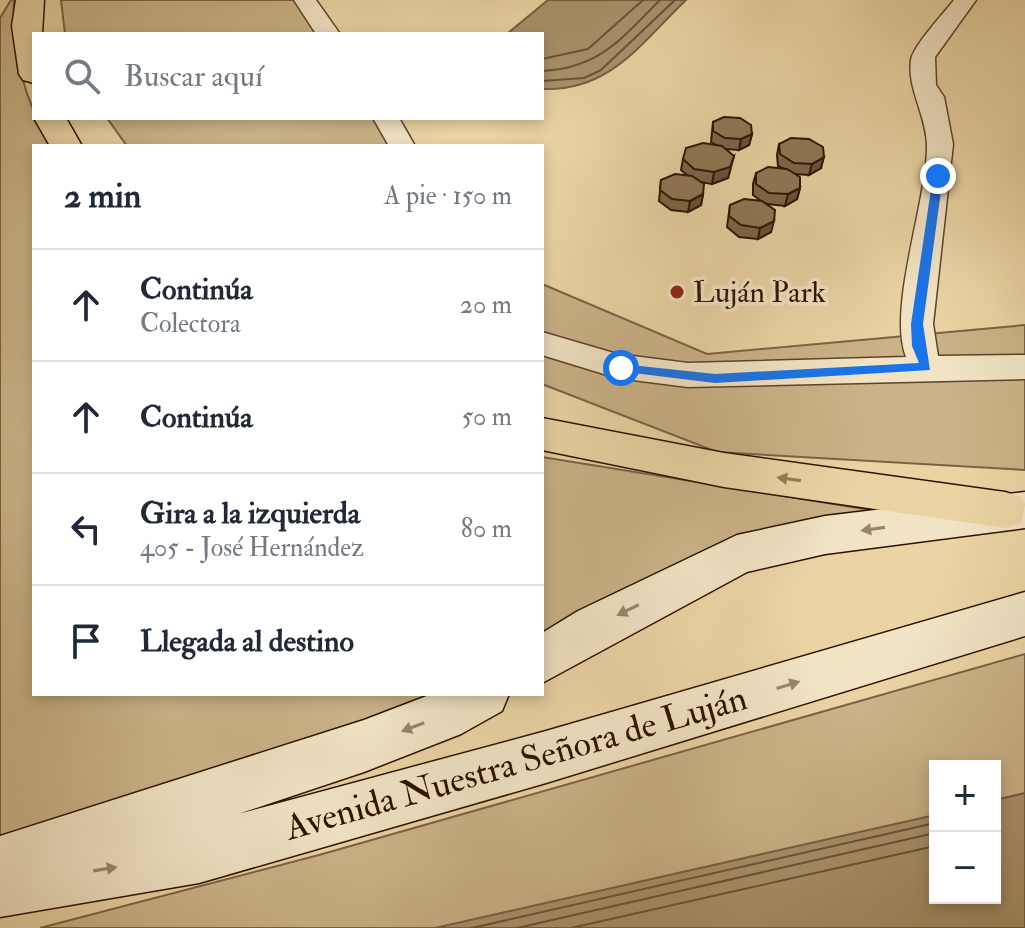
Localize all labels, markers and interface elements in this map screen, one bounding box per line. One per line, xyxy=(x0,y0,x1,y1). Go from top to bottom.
search box xyxy=(32,32,544,120)
icon: search xyxy=(60,54,104,98)
text: Buscar aquí xyxy=(124,58,263,95)
route end xyxy=(920,158,956,194)
text: 2 min xyxy=(64,175,141,218)
text: A pie · 150 m xyxy=(384,180,512,212)
text: Continúa xyxy=(140,271,253,308)
place label: Luján Park xyxy=(693,274,826,311)
icon: ahead xyxy=(64,283,108,327)
marker: Luján Park xyxy=(668,283,686,301)
text: 20 m xyxy=(460,289,512,321)
text: Colectora xyxy=(140,308,241,340)
route start xyxy=(603,350,639,386)
icon: ahead xyxy=(64,395,108,439)
text: Continúa xyxy=(140,399,253,436)
text: 50 m xyxy=(462,401,512,433)
one-way arrow xyxy=(777,472,802,485)
text: Gira a la izquierda xyxy=(140,495,360,532)
icon: left xyxy=(64,507,108,551)
text: 80 m xyxy=(461,513,512,545)
one-way arrow xyxy=(860,523,885,536)
text: 405 - José Hernández xyxy=(140,532,364,564)
one-way arrow xyxy=(617,604,640,617)
icon: arrive xyxy=(64,619,108,663)
text: Llegada al destino xyxy=(140,623,354,660)
street label: Avenida Nuestra Señora de Luján xyxy=(279,675,752,851)
one-way arrow xyxy=(776,678,800,691)
one-way arrow xyxy=(401,721,425,734)
map controls xyxy=(929,760,1001,904)
button: + xyxy=(929,760,1001,832)
button: − xyxy=(929,832,1001,904)
one-way arrow xyxy=(92,863,117,875)

